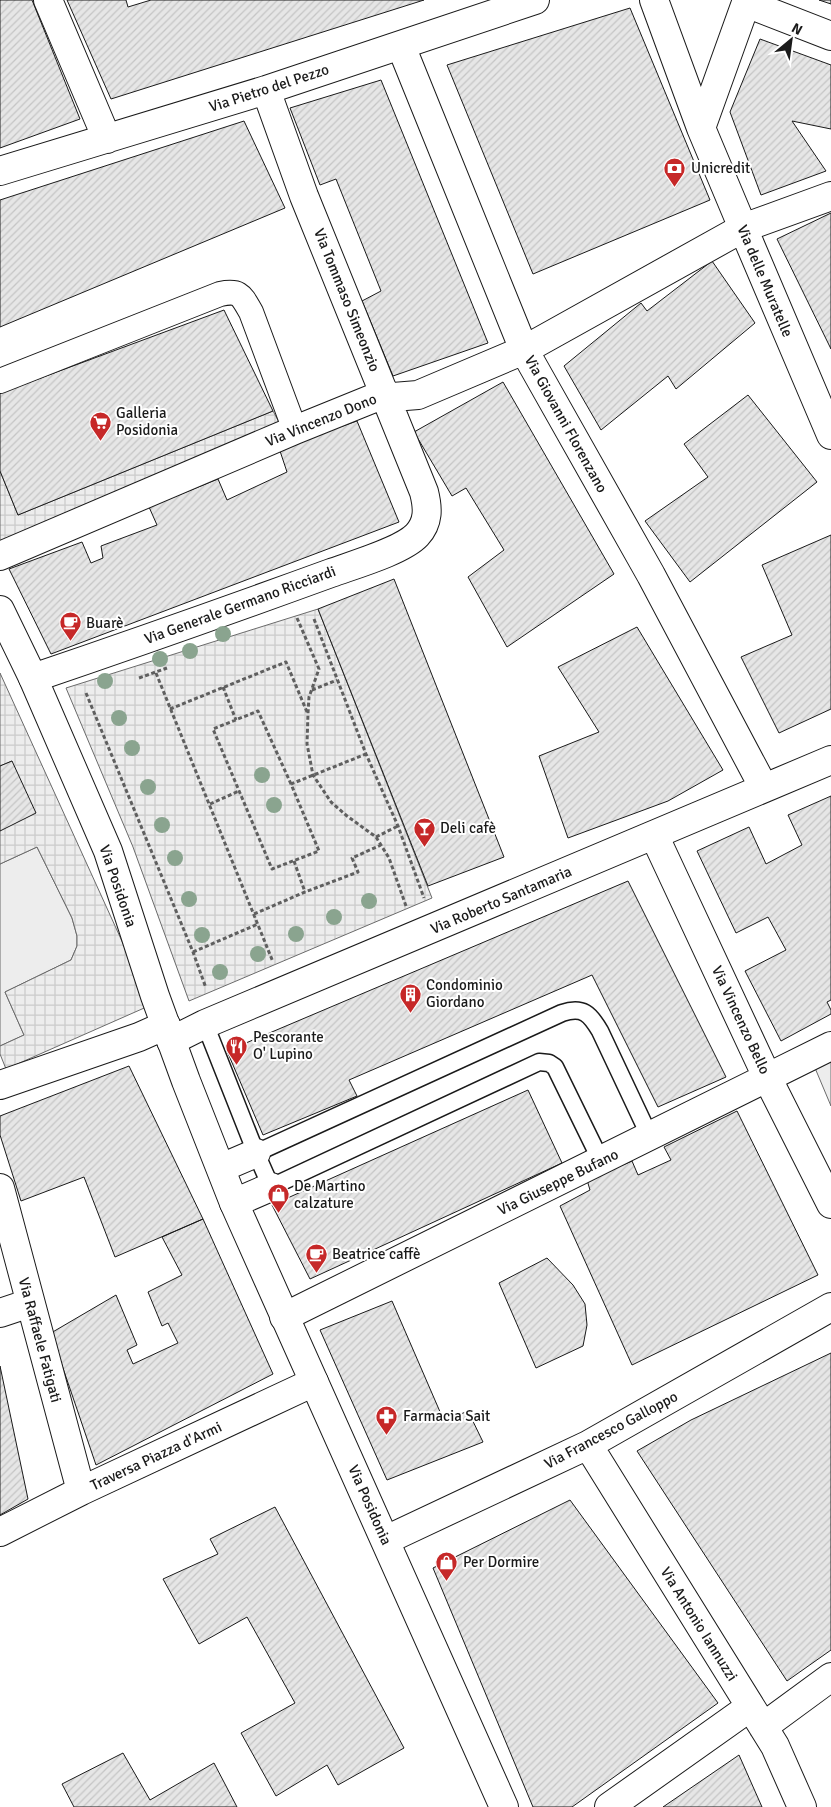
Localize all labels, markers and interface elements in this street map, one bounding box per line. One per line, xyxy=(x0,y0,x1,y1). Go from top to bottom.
north arrow xyxy=(766,15,816,65)
text: N xyxy=(789,19,805,39)
street label: Via Pietro del Pezzo xyxy=(207,60,331,116)
bank icon: Unicredit xyxy=(663,156,687,187)
place label: Unicredit xyxy=(691,159,750,177)
street label: Via delle Muratelle xyxy=(733,222,797,340)
street label: Via Tommaso Simeonzio xyxy=(310,226,384,375)
street label: Via Giovanni Florenzano xyxy=(521,352,611,496)
street label: Via Vincenzo Dono xyxy=(263,389,379,450)
place label: Galleria Posidonia xyxy=(116,404,178,439)
supermarket icon: Galleria Posidonia xyxy=(88,410,112,441)
street label: Via Generale Germano Ricciardi xyxy=(142,562,338,648)
cafe icon: Buarè xyxy=(58,611,82,642)
place label: Buarè xyxy=(86,614,124,632)
bar icon: Deli cafè xyxy=(412,816,436,847)
place label: Deli cafè xyxy=(440,819,496,837)
street label: Via Posidonia xyxy=(96,843,140,929)
street label: Via Roberto Santamaria xyxy=(428,862,574,938)
street label: Via Vincenzo Bello xyxy=(708,963,774,1077)
place label: Condominio Giordano xyxy=(426,976,503,1011)
building icon: Condominio Giordano xyxy=(398,982,422,1013)
place label: Pescorante O' Lupino xyxy=(253,1028,324,1063)
restaurant icon: Pescorante O' Lupino xyxy=(225,1034,249,1065)
street label: Via Giuseppe Bufano xyxy=(495,1145,622,1219)
place label: De Martino calzature xyxy=(294,1177,366,1212)
shop icon: De Martino calzature xyxy=(266,1183,290,1214)
cafe icon: Beatrice caffè xyxy=(304,1242,328,1273)
place label: Beatrice caffè xyxy=(332,1245,421,1263)
street label: Via Raffaele Fatigati xyxy=(15,1275,65,1405)
street label: Via Francesco Galloppo xyxy=(541,1387,681,1473)
pharmacy icon: Farmacia Sait xyxy=(375,1404,399,1435)
place label: Farmacia Sait xyxy=(403,1407,490,1425)
street label: Traversa Piazza d'Armi xyxy=(87,1418,225,1494)
street label: Via Posidonia xyxy=(344,1462,396,1548)
shop icon: Per Dormire xyxy=(435,1550,459,1581)
place label: Per Dormire xyxy=(463,1553,539,1571)
street label: Via Antonio Iannuzzi xyxy=(657,1564,741,1684)

